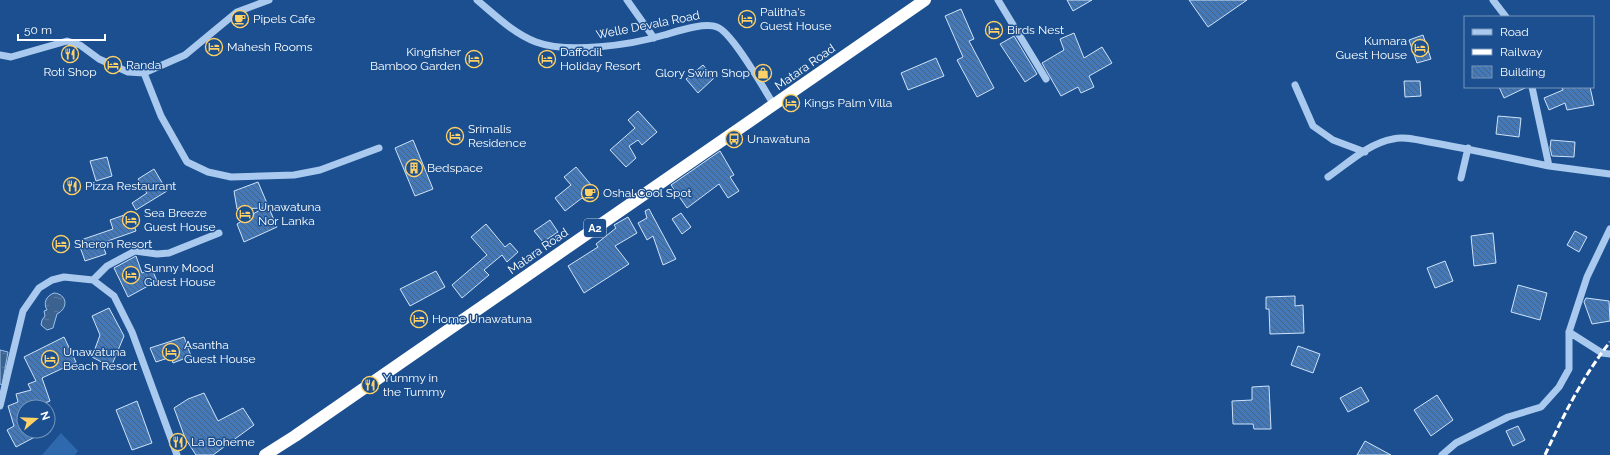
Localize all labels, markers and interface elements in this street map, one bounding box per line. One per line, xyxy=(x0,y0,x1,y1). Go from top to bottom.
place label: Palitha's Guest House xyxy=(760,5,832,33)
street label: Welle Devala Road xyxy=(595,8,701,42)
cafe icon: Pipels Cafe xyxy=(230,9,250,29)
hotel icon: Palitha's Guest House xyxy=(737,9,757,29)
place label: Pipels Cafe xyxy=(253,12,315,26)
scale bar xyxy=(18,16,105,42)
legend xyxy=(1464,16,1594,88)
hotel icon: Birds Nest xyxy=(984,20,1004,40)
text: 50 m xyxy=(24,23,52,37)
place label: Birds Nest xyxy=(1007,23,1064,37)
text: Road xyxy=(1500,25,1529,39)
place label: Kumara Guest House xyxy=(1335,34,1407,62)
hotel icon: Mahesh Rooms xyxy=(204,37,224,57)
hotel icon: Kumara Guest House xyxy=(1410,38,1430,58)
place label: Mahesh Rooms xyxy=(227,40,313,54)
street label: Matara Road xyxy=(772,41,838,93)
restaurant icon: Roti Shop xyxy=(60,44,80,64)
place label: Kingfisher Bamboo Garden xyxy=(370,45,462,73)
place label: Daffodil Holiday Resort xyxy=(560,45,641,73)
text: Railway xyxy=(1500,45,1543,59)
hotel icon: Kingfisher Bamboo Garden xyxy=(464,49,484,69)
hotel icon: Daffodil Holiday Resort xyxy=(537,49,557,69)
hotel icon: Randa xyxy=(103,55,123,75)
place label: Randa xyxy=(126,58,161,72)
shop icon: Glory Swim Shop xyxy=(753,63,773,83)
place label: Roti Shop xyxy=(43,65,97,79)
text: Building xyxy=(1500,65,1546,79)
place label: Glory Swim Shop xyxy=(655,66,750,80)
hotel icon: Kings Palm Villa xyxy=(781,93,801,113)
place label: Kings Palm Villa xyxy=(804,96,892,110)
place label: Srimalis Residence xyxy=(468,122,526,150)
hotel icon: Srimalis Residence xyxy=(445,126,465,146)
bus stop icon: Unawatuna xyxy=(724,129,744,149)
place label: Unawatuna xyxy=(747,132,810,146)
building icon: Bedspace xyxy=(404,158,424,178)
place label: Bedspace xyxy=(427,161,483,175)
restaurant icon: Pizza Restaurant xyxy=(62,176,82,196)
place label: Pizza Restaurant xyxy=(85,179,176,193)
cafe icon: Oshal Cool Spot xyxy=(580,183,600,203)
place label: Oshal Cool Spot xyxy=(603,186,692,200)
place label: Unawatuna Nor Lanka xyxy=(258,200,321,228)
hotel icon: Unawatuna Nor Lanka xyxy=(235,204,255,224)
place label: Sea Breeze Guest House xyxy=(144,206,216,234)
hotel icon: Sea Breeze Guest House xyxy=(121,210,141,230)
road number: A2 xyxy=(584,219,606,237)
street label: Matara Road xyxy=(505,225,571,277)
hotel icon: Sheron Resort xyxy=(51,234,71,254)
place label: Sheron Resort xyxy=(74,237,152,251)
place label: Sunny Mood Guest House xyxy=(144,261,216,289)
hotel icon: Sunny Mood Guest House xyxy=(121,265,141,285)
hotel icon: Home Unawatuna xyxy=(409,309,429,329)
place label: Home Unawatuna xyxy=(432,312,532,326)
place label: Asantha Guest House xyxy=(184,338,256,366)
hotel icon: Asantha Guest House xyxy=(161,342,181,362)
place label: Unawatuna Beach Resort xyxy=(63,345,137,373)
hotel icon: Unawatuna Beach Resort xyxy=(40,349,60,369)
place label: Yummy in the Tummy xyxy=(383,371,446,399)
restaurant icon: Yummy in the Tummy xyxy=(360,375,380,395)
north arrow xyxy=(16,399,56,439)
text: N xyxy=(37,410,52,422)
restaurant icon: La Boheme xyxy=(168,432,188,452)
place label: La Boheme xyxy=(191,435,255,449)

